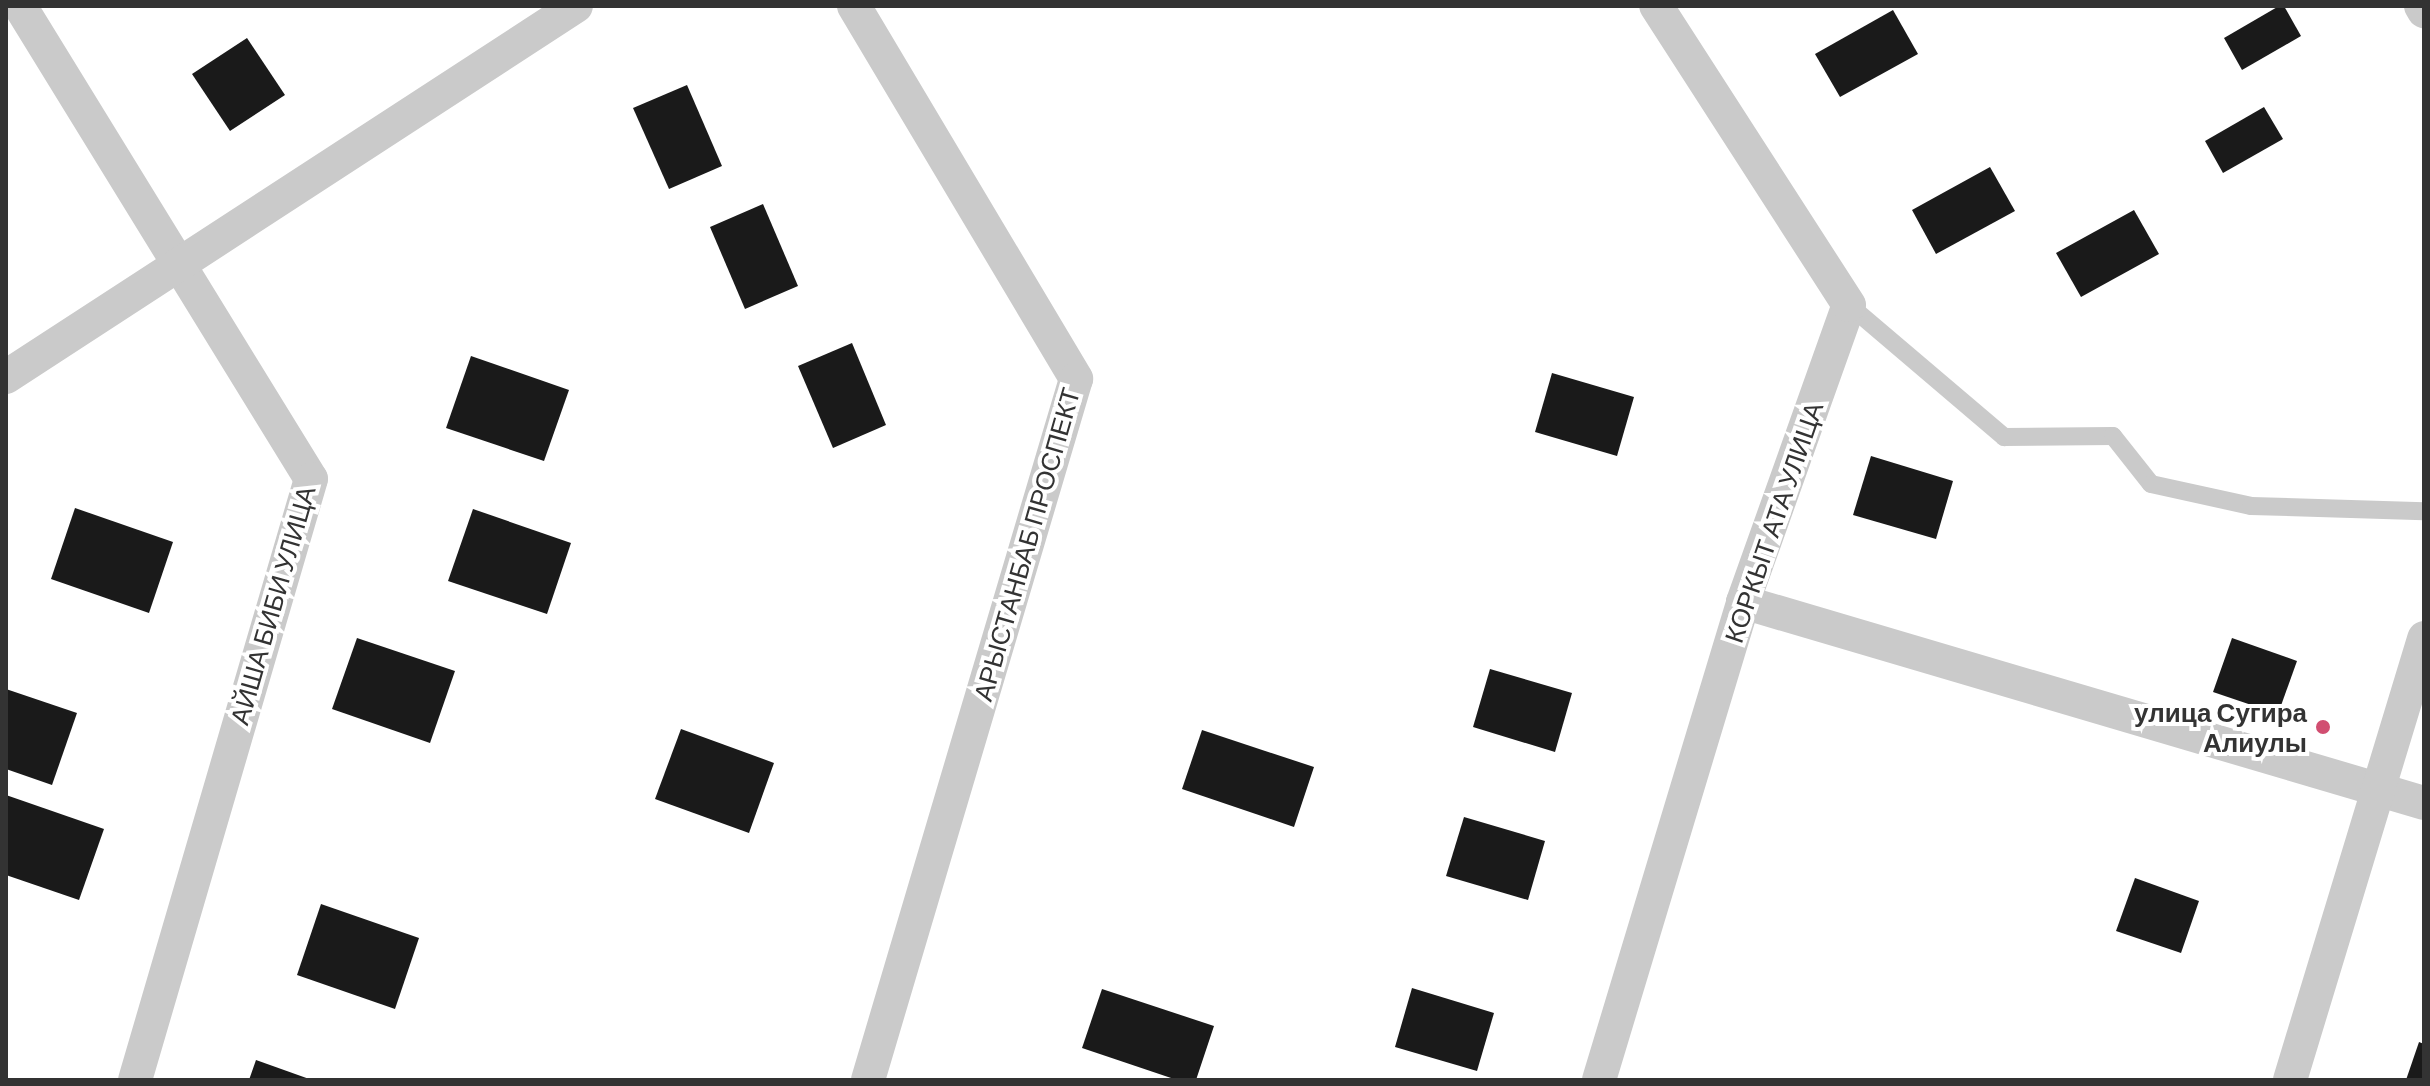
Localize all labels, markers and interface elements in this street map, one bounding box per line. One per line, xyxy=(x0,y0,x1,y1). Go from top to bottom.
street label: АРЫСТАНБАБ ПРОСПЕКТ xyxy=(966,384,1086,704)
street label: КОРКЫТ АТА УЛИЦА xyxy=(1717,398,1829,646)
street label: АЙША БИБИ УЛИЦА xyxy=(223,482,321,728)
place label: улица Сугира Алиулы xyxy=(2134,696,2307,758)
marker: улица Сугира Алиулы xyxy=(2314,718,2332,736)

